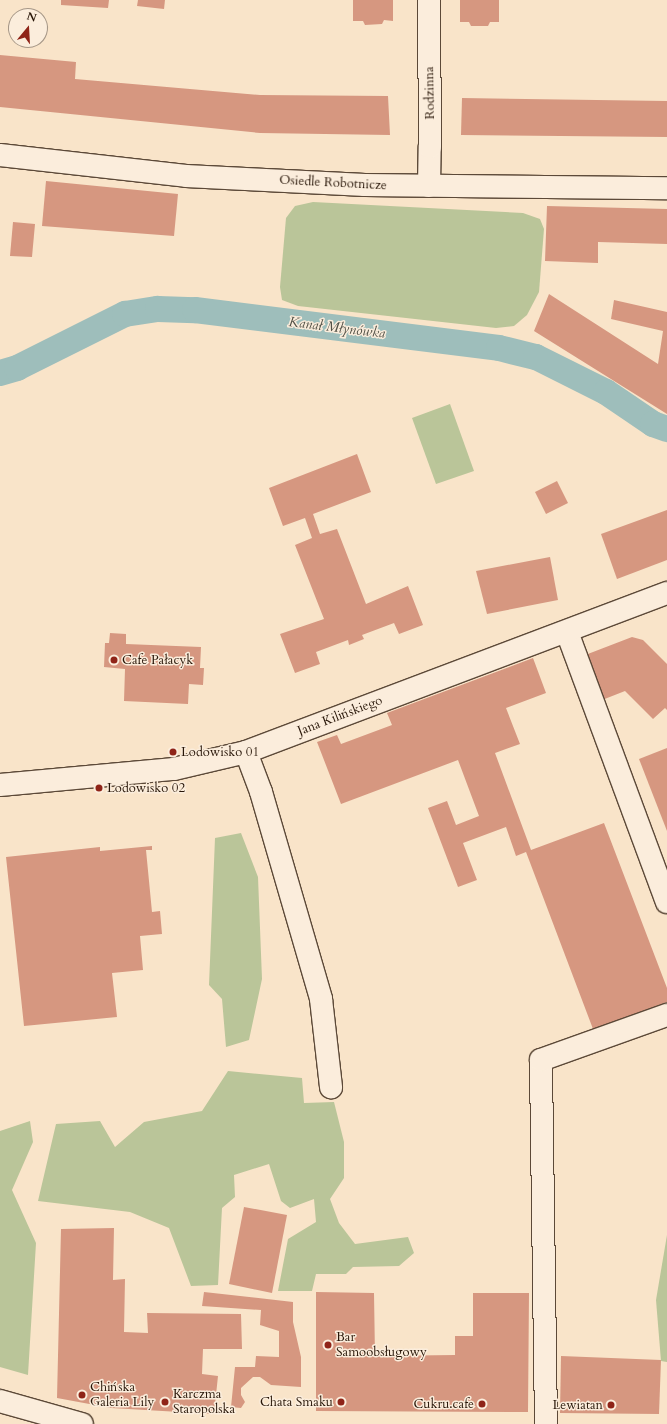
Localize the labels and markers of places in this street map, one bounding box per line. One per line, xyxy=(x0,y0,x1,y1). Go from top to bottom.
place label: Cafe Pałacyk xyxy=(122,652,193,668)
marker: Cafe Pałacyk xyxy=(109,655,119,665)
place label: Lodowisko 01 xyxy=(181,744,259,760)
marker: Lodowisko 01 xyxy=(168,747,178,757)
place label: Lodowisko 02 xyxy=(107,780,185,796)
marker: Lodowisko 02 xyxy=(94,783,104,793)
place label: Bar Samoobsługowy xyxy=(336,1330,427,1361)
marker: Bar Samoobsługowy xyxy=(323,1340,333,1350)
place label: Chińska Galeria Lily xyxy=(90,1380,154,1411)
place label: Karczma Staropolska xyxy=(173,1387,235,1418)
marker: Chińska Galeria Lily xyxy=(77,1390,87,1400)
place label: Chata Smaku xyxy=(260,1394,333,1410)
place label: Cukru.cafe xyxy=(413,1396,474,1412)
marker: Karczma Staropolska xyxy=(160,1397,170,1407)
marker: Chata Smaku xyxy=(336,1397,346,1407)
place label: Lewiatan xyxy=(552,1397,603,1413)
marker: Cukru.cafe xyxy=(477,1399,487,1409)
marker: Lewiatan xyxy=(606,1400,616,1410)

